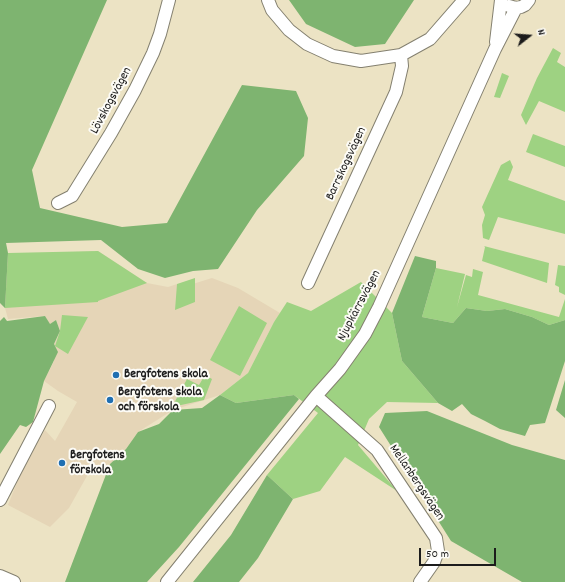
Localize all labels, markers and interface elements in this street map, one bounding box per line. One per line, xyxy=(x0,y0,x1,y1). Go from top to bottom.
north arrow xyxy=(509,16,549,56)
text: N xyxy=(532,28,549,37)
street label: Lövskogsvägen xyxy=(88,65,136,137)
street label: Barrskogsvägen xyxy=(323,125,371,203)
street label: Njupkärrsvägen xyxy=(335,268,385,344)
place label: Bergfotens skola xyxy=(124,367,208,383)
marker: Bergfotens skola xyxy=(111,370,121,380)
place label: Bergfotens skola och förskola xyxy=(118,385,202,416)
marker: Bergfotens skola och förskola xyxy=(105,395,115,405)
street label: Mellanbergsvägen xyxy=(385,442,447,524)
place label: Bergfotens förskola xyxy=(70,448,125,479)
marker: Bergfotens förskola xyxy=(57,458,67,468)
scale bar xyxy=(421,540,498,566)
text: 50 m xyxy=(426,546,449,563)

